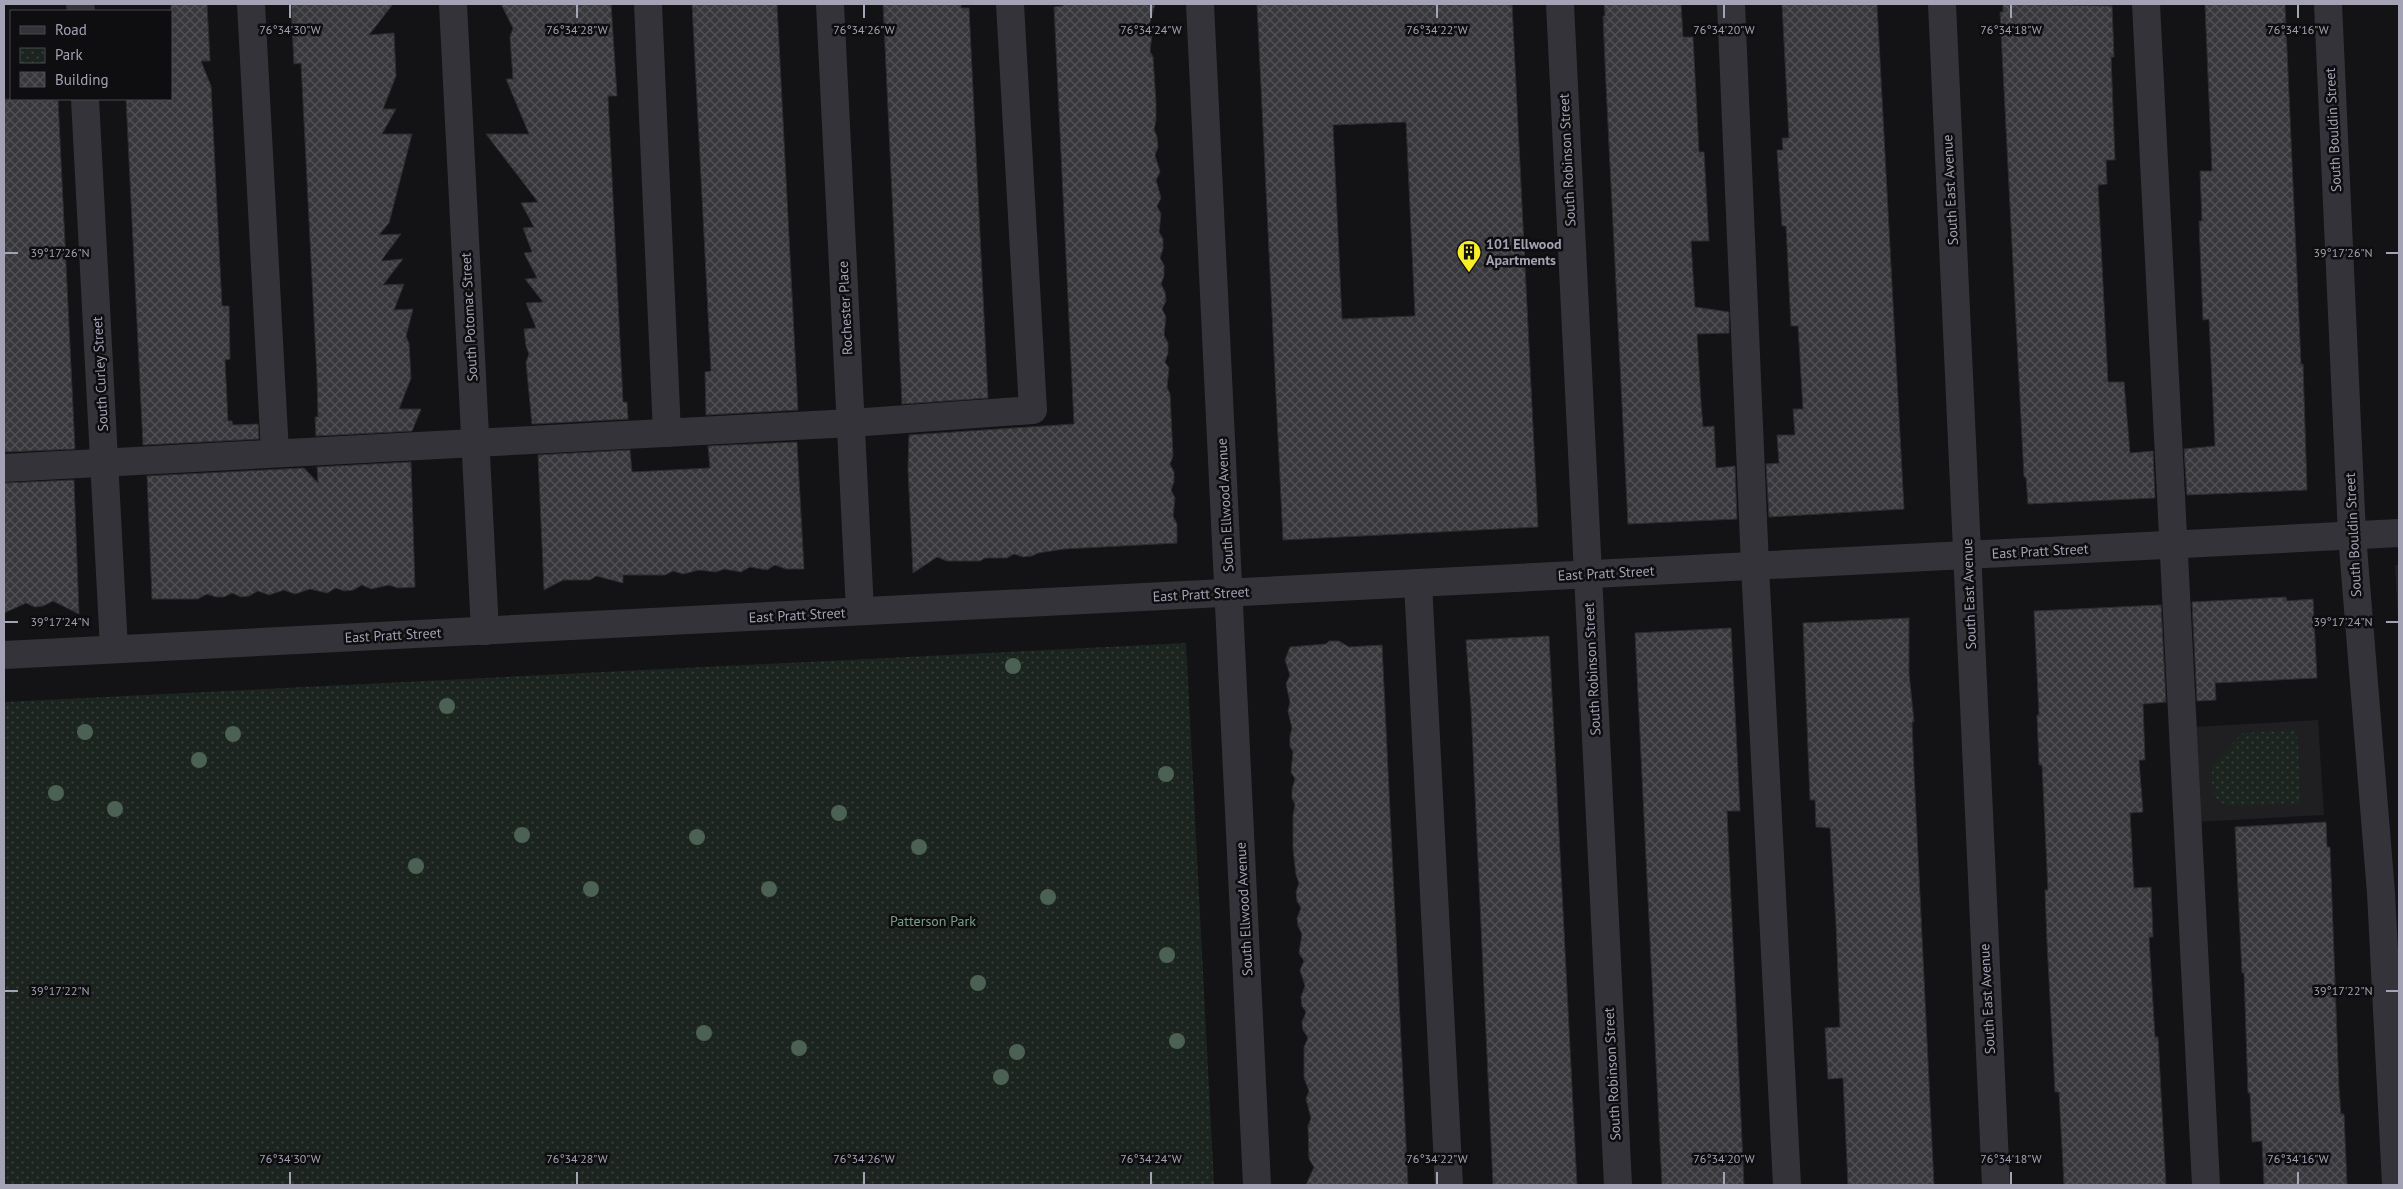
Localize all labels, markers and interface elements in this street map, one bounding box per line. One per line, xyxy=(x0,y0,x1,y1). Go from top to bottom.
legend xyxy=(10,10,172,100)
text: Road xyxy=(55,20,87,39)
text: 76°34'30"W xyxy=(259,22,321,37)
text: 76°34'28"W xyxy=(546,22,608,37)
text: 76°34'26"W xyxy=(833,22,895,37)
text: 76°34'24"W xyxy=(1120,22,1182,37)
text: 76°34'22"W xyxy=(1406,22,1468,37)
text: 76°34'20"W xyxy=(1693,22,1755,37)
text: 76°34'18"W xyxy=(1980,22,2042,37)
text: 76°34'16"W xyxy=(2267,22,2329,37)
text: Park xyxy=(55,45,83,64)
street label: South Bouldin Street xyxy=(2321,67,2345,193)
text: Building xyxy=(55,70,109,89)
street label: South Robinson Street xyxy=(1555,93,1579,227)
street label: South East Avenue xyxy=(1938,134,1962,246)
place label: 101 Ellwood Apartments xyxy=(1486,235,1561,269)
building icon: 101 Ellwood Apartments xyxy=(1456,239,1482,273)
text: 39°17'26"N xyxy=(30,245,90,260)
text: 39°17'26"N xyxy=(2313,245,2373,260)
street label: South Potomac Street xyxy=(457,252,481,382)
street label: Rochester Place xyxy=(834,260,856,356)
street label: South Curley Street xyxy=(88,316,112,432)
street label: South Ellwood Avenue xyxy=(1213,438,1237,572)
street label: South Bouldin Street xyxy=(2341,472,2365,598)
street label: South East Avenue xyxy=(1958,538,1980,650)
street label: East Pratt Street xyxy=(1991,539,2089,563)
street label: East Pratt Street xyxy=(1557,561,1655,585)
street label: East Pratt Street xyxy=(1152,582,1250,606)
street label: South Robinson Street xyxy=(1580,602,1604,736)
street label: East Pratt Street xyxy=(748,603,846,627)
text: 39°17'24"N xyxy=(30,614,90,629)
text: 39°17'24"N xyxy=(2313,614,2373,629)
street label: East Pratt Street xyxy=(344,623,442,647)
street label: South Ellwood Avenue xyxy=(1232,842,1256,976)
park label: Patterson Park xyxy=(890,912,976,930)
street label: South East Avenue xyxy=(1975,943,1999,1055)
text: 39°17'22"N xyxy=(30,983,90,998)
text: 39°17'22"N xyxy=(2313,983,2373,998)
street label: South Robinson Street xyxy=(1600,1007,1624,1141)
text: 76°34'30"W xyxy=(259,1151,321,1166)
text: 76°34'28"W xyxy=(546,1151,608,1166)
text: 76°34'26"W xyxy=(833,1151,895,1166)
text: 76°34'24"W xyxy=(1120,1151,1182,1166)
text: 76°34'22"W xyxy=(1406,1151,1468,1166)
text: 76°34'20"W xyxy=(1693,1151,1755,1166)
text: 76°34'18"W xyxy=(1980,1151,2042,1166)
text: 76°34'16"W xyxy=(2267,1151,2329,1166)

